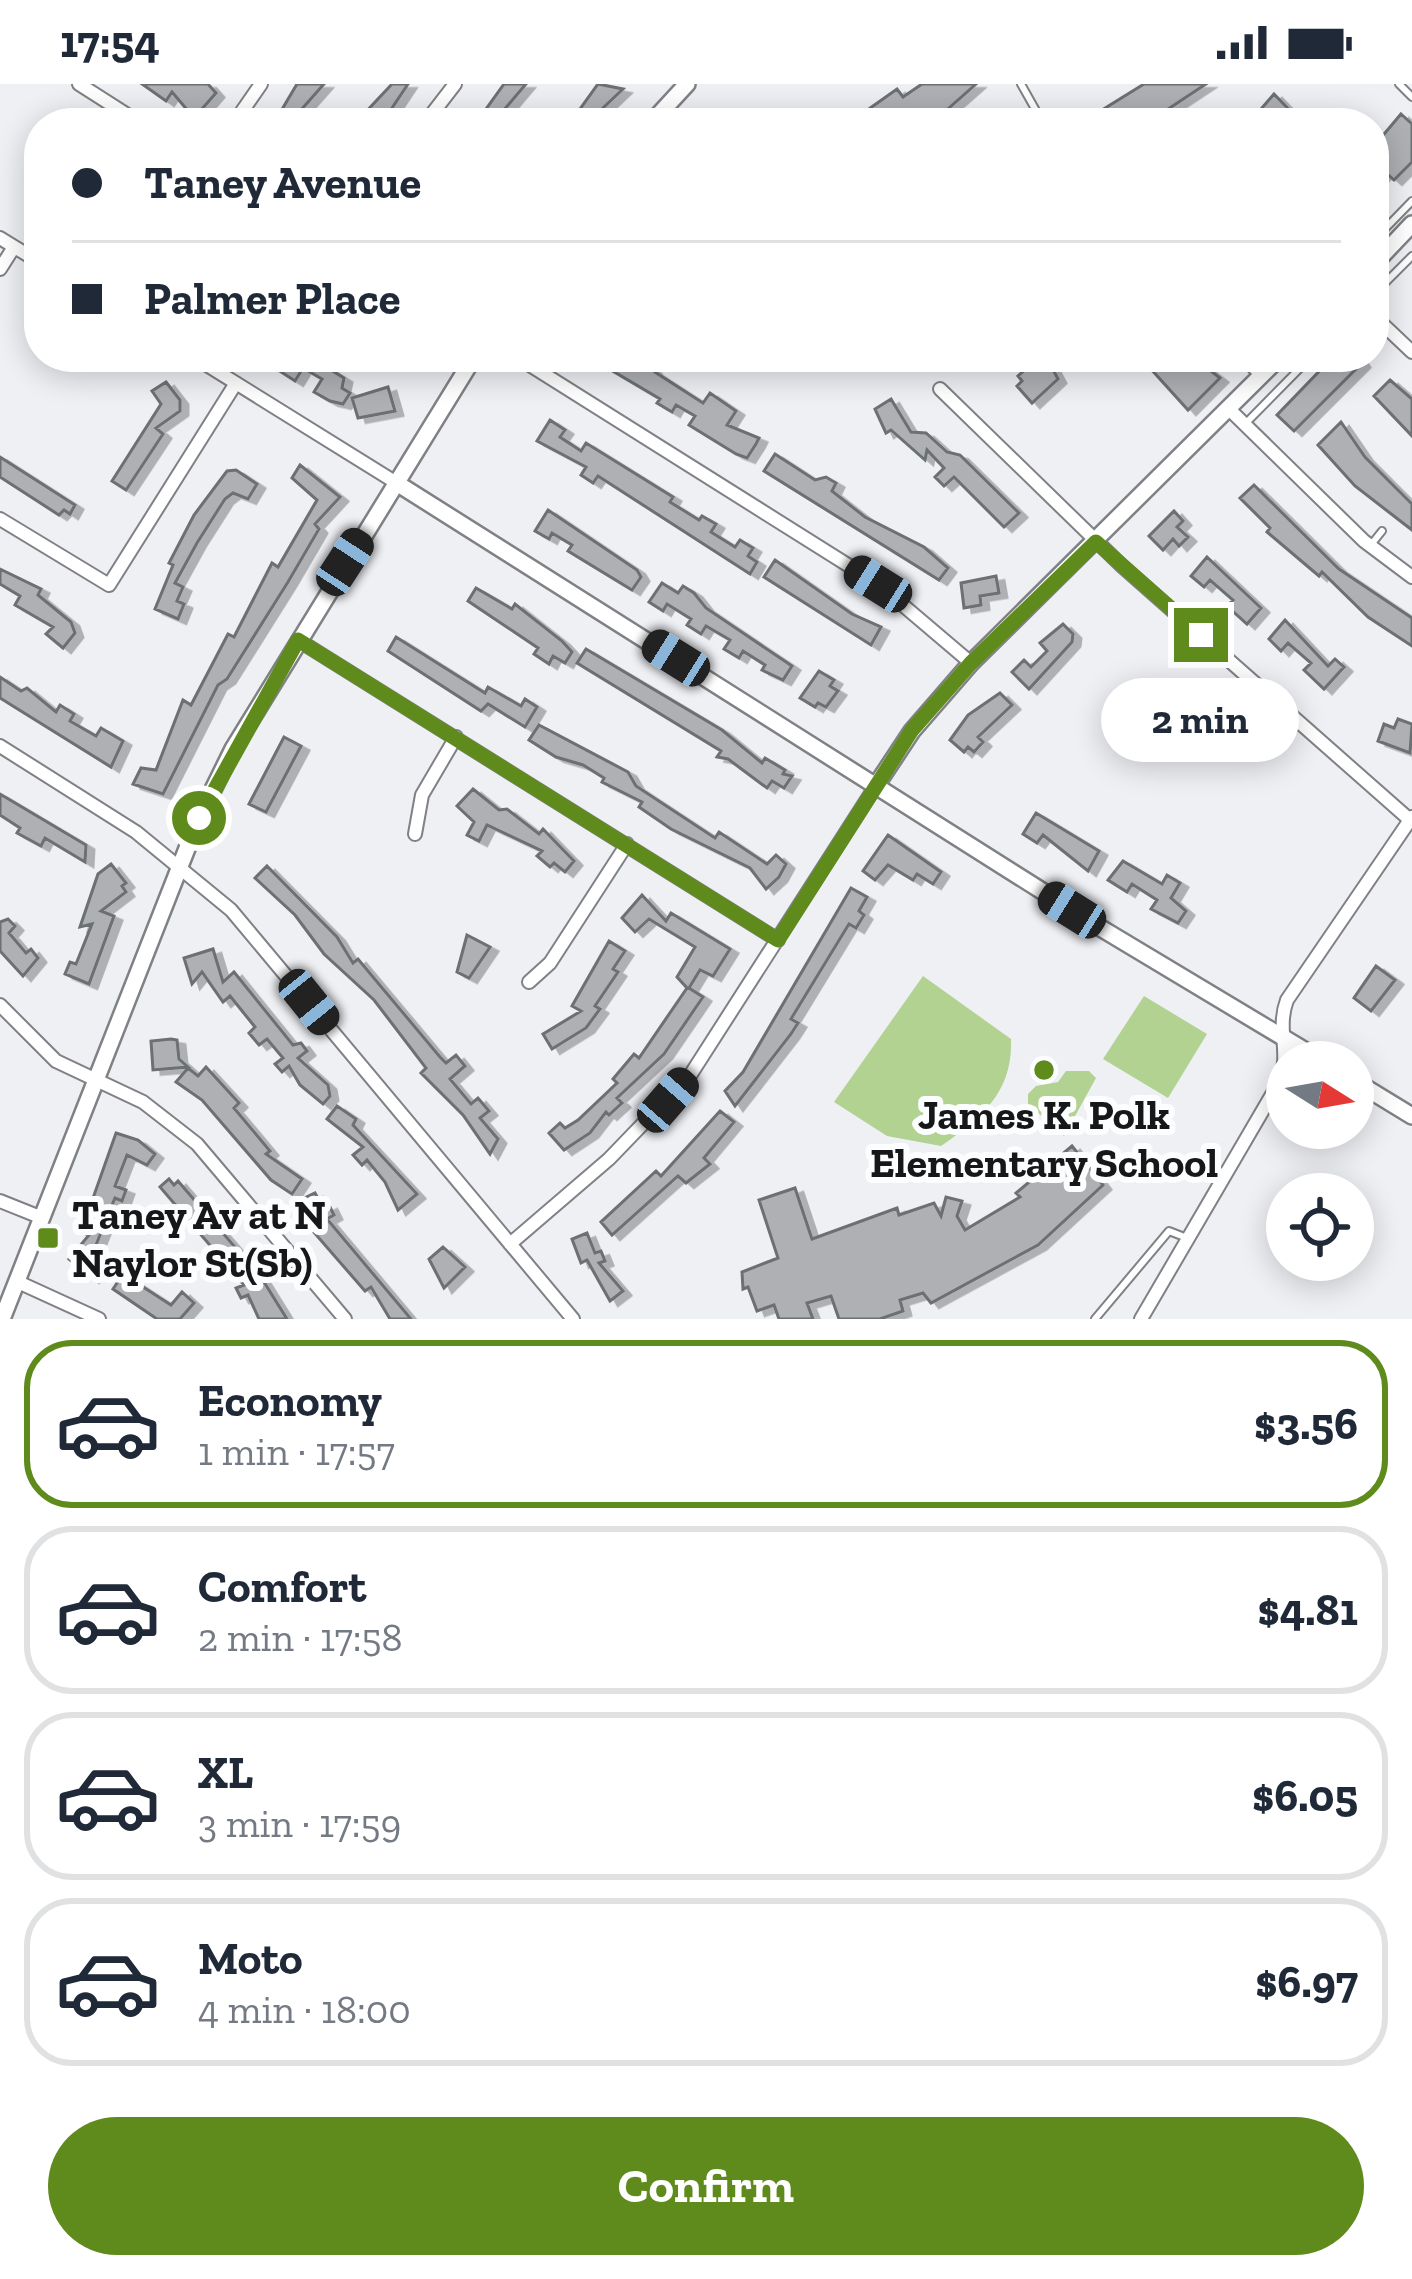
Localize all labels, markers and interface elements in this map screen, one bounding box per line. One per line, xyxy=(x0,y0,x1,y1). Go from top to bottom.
text: 17:54 xyxy=(60,15,160,69)
text: Taney Avenue xyxy=(144,156,421,210)
text: Palmer Place xyxy=(144,272,400,326)
car xyxy=(310,522,380,602)
car xyxy=(838,550,918,618)
route end xyxy=(1174,608,1228,662)
car xyxy=(636,624,716,692)
callout: 2 min xyxy=(1102,677,1300,761)
text: 2 min xyxy=(1151,696,1249,743)
route start xyxy=(172,791,226,845)
car xyxy=(1032,876,1112,944)
car xyxy=(272,963,346,1041)
north arrow xyxy=(1266,1041,1374,1149)
map controls xyxy=(1266,1041,1374,1281)
marker: James K. Polk Elementary School xyxy=(1031,1057,1057,1083)
car xyxy=(631,1061,705,1139)
place label: James K. Polk Elementary School xyxy=(870,1089,1218,1188)
button: locate xyxy=(1266,1173,1374,1281)
place label: Taney Av at N Naylor St(Sb) xyxy=(72,1189,326,1288)
marker: Taney Av at N Naylor St(Sb) xyxy=(35,1225,61,1251)
icon: car xyxy=(54,1370,162,1478)
text: Economy xyxy=(198,1374,382,1428)
text: $3.56 xyxy=(1254,1397,1358,1451)
text: 1 min · 17:57 xyxy=(198,1428,395,1475)
icon: car xyxy=(54,1556,162,1664)
text: Comfort xyxy=(198,1560,366,1614)
text: $4.81 xyxy=(1258,1583,1358,1637)
text: 2 min · 17:58 xyxy=(198,1614,403,1661)
icon: car xyxy=(54,1742,162,1850)
text: XL xyxy=(198,1746,253,1800)
text: $6.05 xyxy=(1252,1769,1358,1823)
text: 3 min · 17:59 xyxy=(198,1800,401,1847)
icon: car xyxy=(54,1928,162,2036)
text: Moto xyxy=(198,1932,303,1986)
text: $6.97 xyxy=(1255,1955,1358,2009)
text: 4 min · 18:00 xyxy=(198,1986,411,2033)
button: Confirm xyxy=(48,2117,1364,2255)

